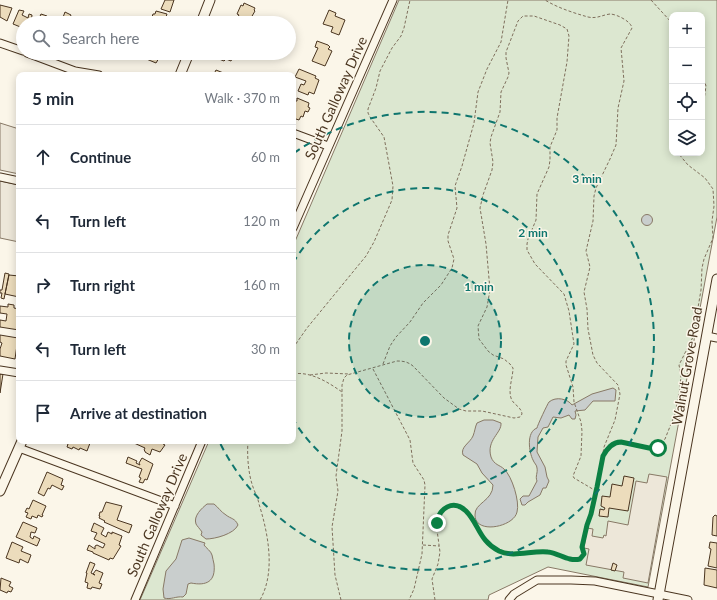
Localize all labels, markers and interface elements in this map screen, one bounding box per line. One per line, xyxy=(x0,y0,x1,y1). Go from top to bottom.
map controls xyxy=(669,12,705,156)
button: + xyxy=(669,12,705,48)
search box xyxy=(16,16,296,60)
icon: search xyxy=(30,27,52,49)
text: Search here xyxy=(62,29,139,47)
street label: South Galloway Drive xyxy=(301,34,370,162)
button: − xyxy=(669,48,705,84)
button: locate xyxy=(669,84,705,120)
text: 5 min xyxy=(32,88,74,109)
text: Walk · 370 m xyxy=(204,90,280,106)
button: layers xyxy=(669,120,705,156)
icon: ahead xyxy=(32,146,54,168)
text: Continue xyxy=(70,148,131,166)
text: 60 m xyxy=(251,149,280,165)
text: 3 min xyxy=(572,171,602,186)
icon: left xyxy=(32,210,54,232)
text: Turn left xyxy=(70,212,126,230)
text: 120 m xyxy=(243,213,280,229)
text: 2 min xyxy=(518,225,548,240)
icon: right xyxy=(32,274,54,296)
text: Turn right xyxy=(70,276,135,294)
text: 160 m xyxy=(243,277,280,293)
text: 1 min xyxy=(464,279,494,294)
street label: Walnut Grove Road xyxy=(668,305,705,426)
centre of rings xyxy=(418,334,432,348)
icon: left xyxy=(32,338,54,360)
text: Turn left xyxy=(70,340,126,358)
text: 30 m xyxy=(251,341,280,357)
icon: arrive xyxy=(32,402,54,424)
text: Arrive at destination xyxy=(70,404,207,422)
route start xyxy=(649,439,667,457)
street label: South Galloway Drive xyxy=(123,450,190,579)
route end xyxy=(428,514,446,532)

